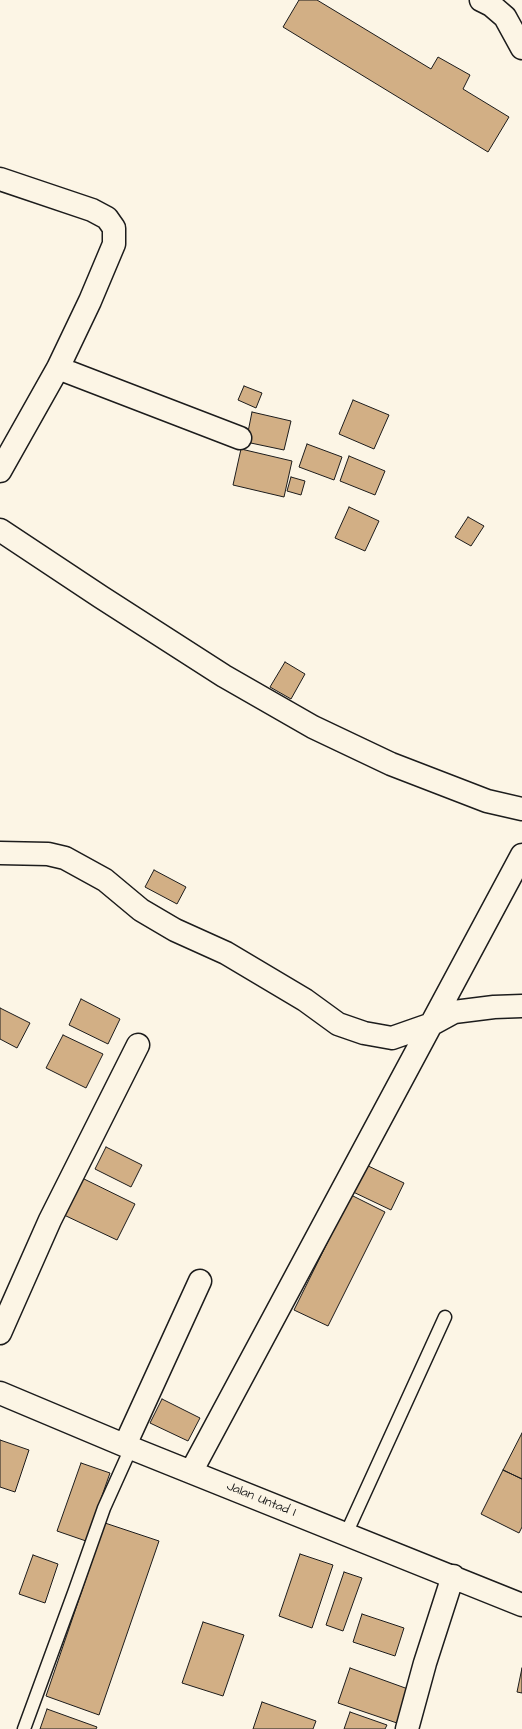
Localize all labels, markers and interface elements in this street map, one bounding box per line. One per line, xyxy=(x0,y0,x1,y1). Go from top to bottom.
street label: Jalan Untad I xyxy=(224,1479,298,1521)

